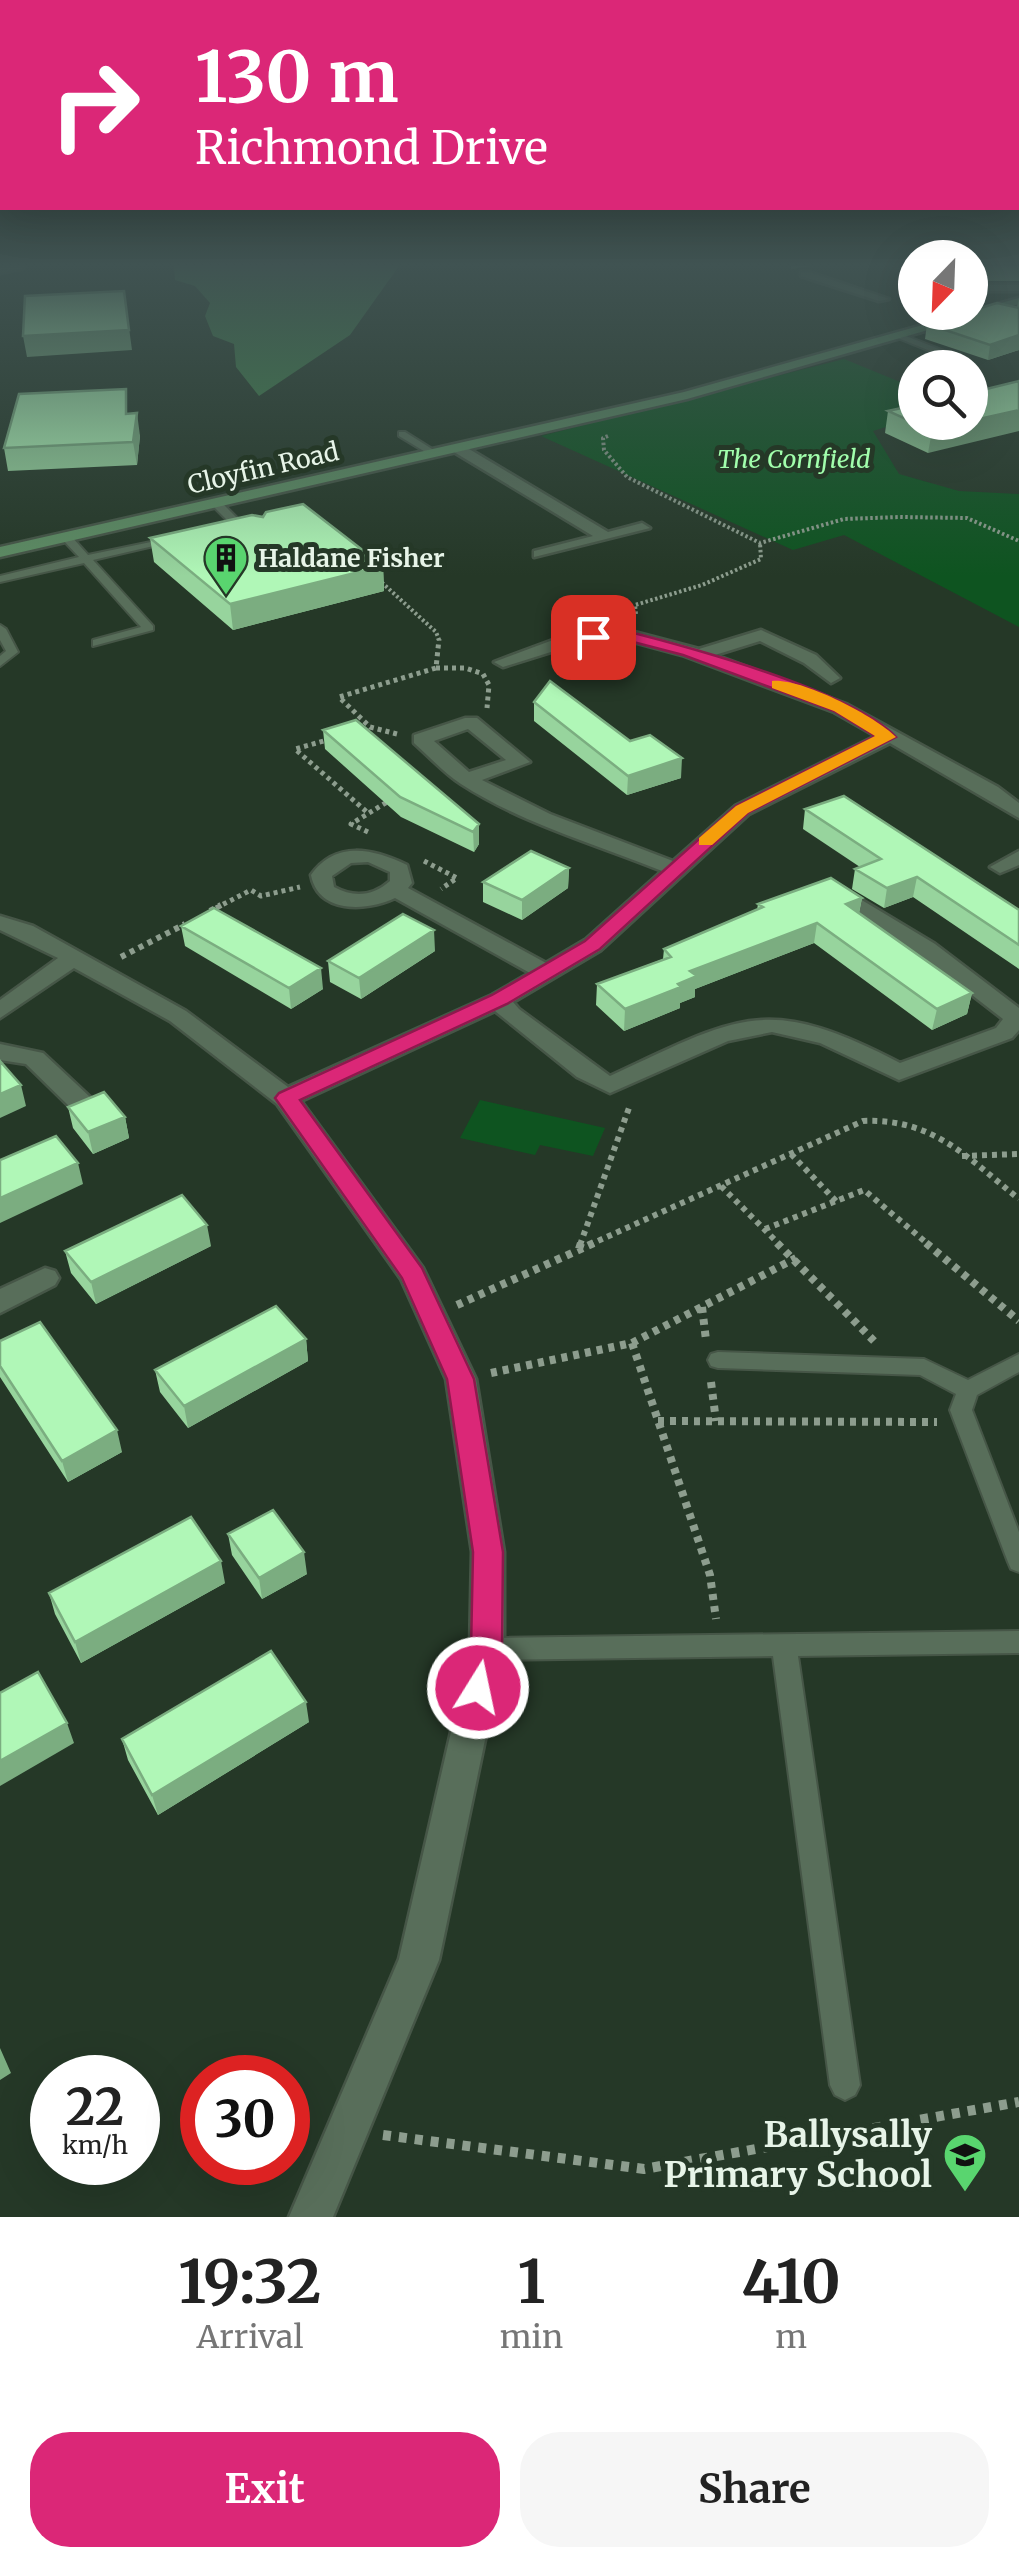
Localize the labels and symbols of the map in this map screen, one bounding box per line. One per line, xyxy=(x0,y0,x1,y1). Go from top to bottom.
north arrow xyxy=(898,240,988,330)
street label: Cloyfin Road xyxy=(184,435,342,501)
park label: The Cornfield xyxy=(717,443,871,475)
building icon: Haldane Fisher xyxy=(203,535,249,596)
place label: Haldane Fisher xyxy=(258,542,445,574)
pin xyxy=(551,595,636,680)
position arrow xyxy=(426,1636,530,1740)
speed limit sign: 30 xyxy=(180,2055,310,2185)
place label: Ballysally Primary School xyxy=(664,2113,932,2197)
school or university icon: Ballysally Primary School xyxy=(942,2132,988,2193)

